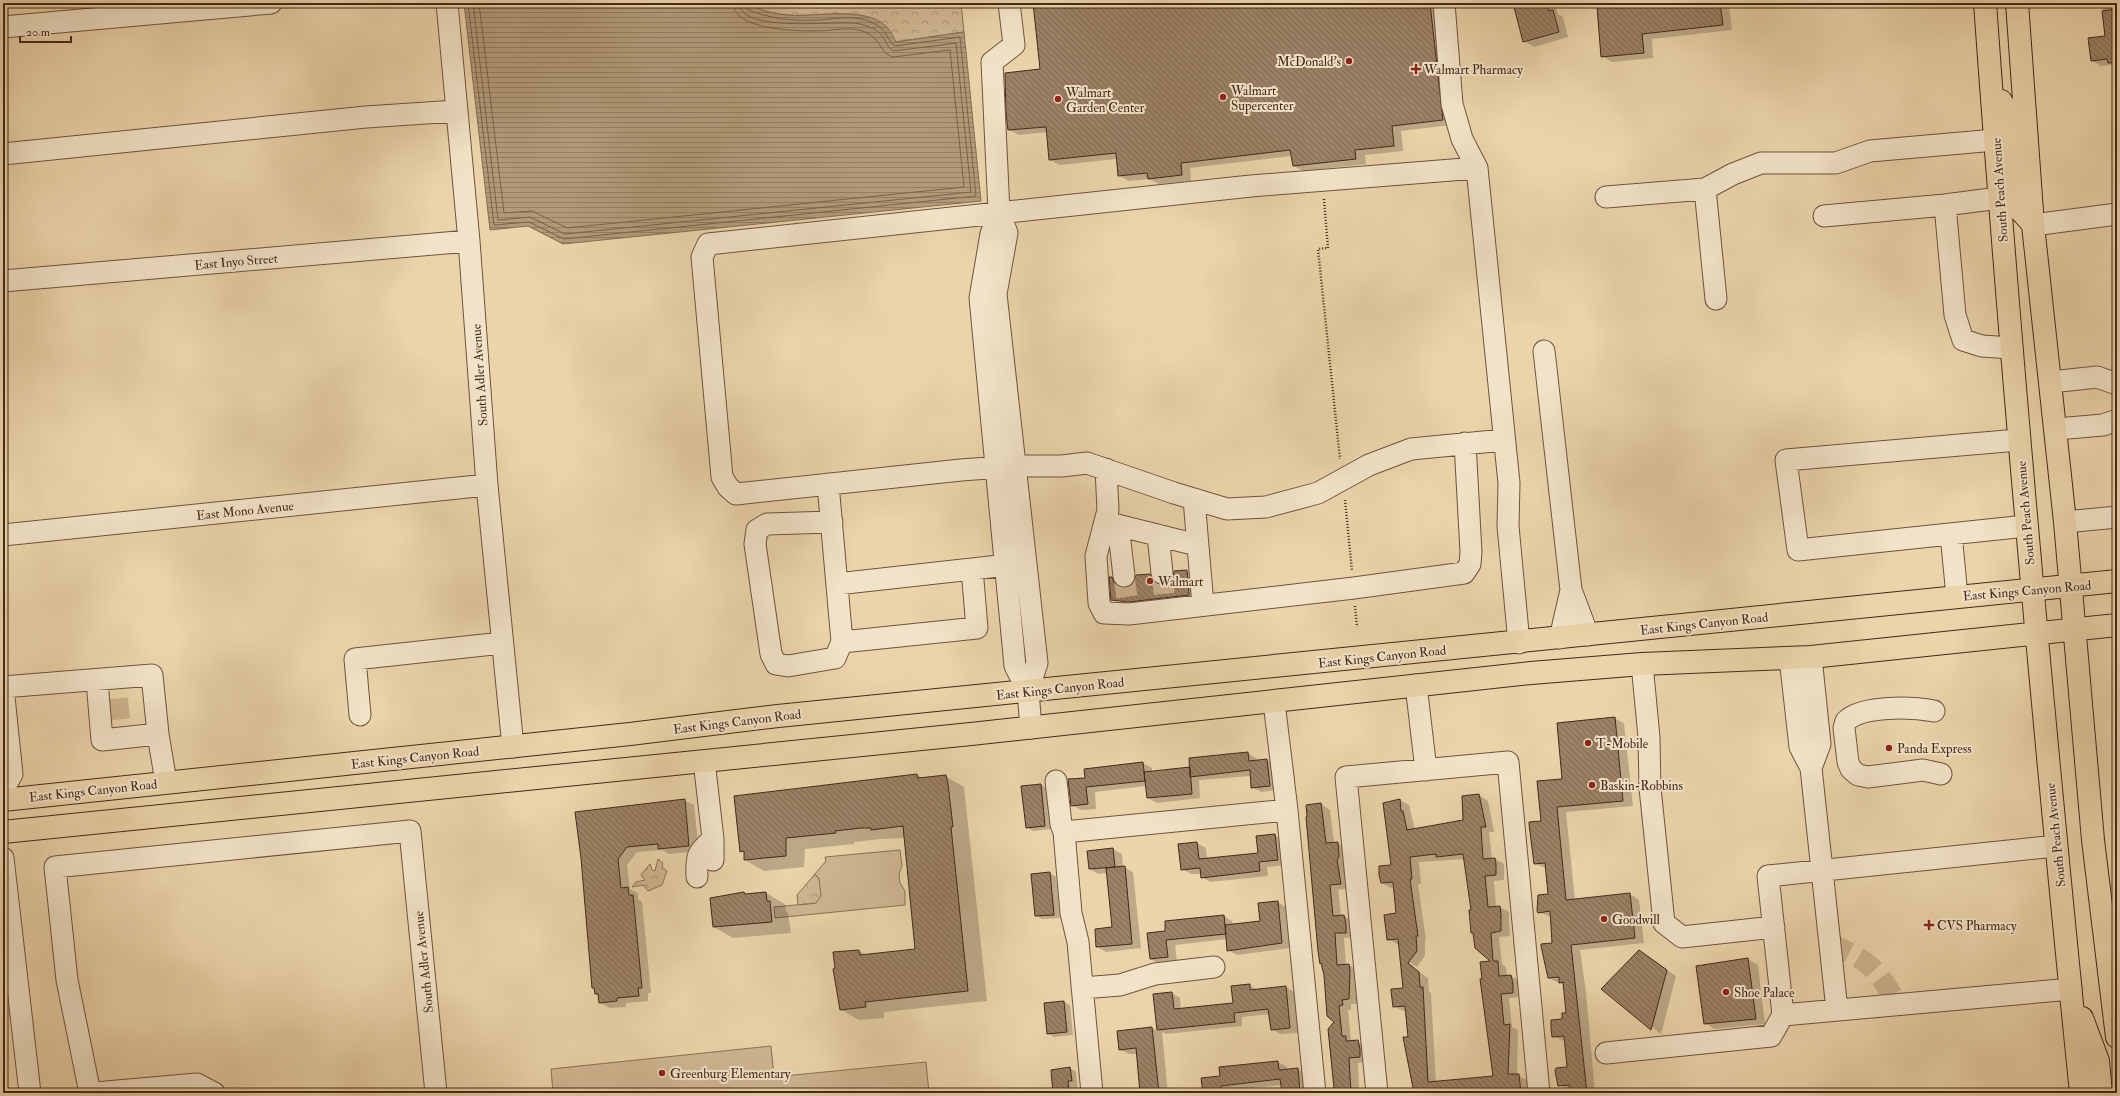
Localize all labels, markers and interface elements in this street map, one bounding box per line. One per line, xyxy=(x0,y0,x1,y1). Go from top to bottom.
scale bar xyxy=(20,18,71,44)
text: 20 m xyxy=(26,25,51,40)
place label: McDonald's xyxy=(1277,54,1342,70)
marker: McDonald's xyxy=(1344,56,1354,66)
place label: Walmart Pharmacy xyxy=(1423,62,1523,79)
marker: Walmart Pharmacy xyxy=(1411,64,1421,74)
place label: Walmart Supercenter xyxy=(1230,83,1294,115)
place label: Walmart Garden Center xyxy=(1065,85,1145,116)
marker: Walmart Supercenter xyxy=(1218,92,1228,102)
marker: Walmart Garden Center xyxy=(1053,94,1063,104)
street label: South Peach Avenue xyxy=(1988,137,2012,243)
street label: East Inyo Street xyxy=(194,250,279,275)
street label: South Adler Avenue xyxy=(468,323,492,427)
street label: South Peach Avenue xyxy=(2013,460,2039,566)
street label: East Mono Avenue xyxy=(196,498,295,524)
place label: Walmart xyxy=(1157,574,1203,590)
marker: Walmart xyxy=(1145,576,1155,586)
street label: East Kings Canyon Road xyxy=(1962,577,2093,606)
street label: East Kings Canyon Road xyxy=(1639,609,1770,640)
street label: East Kings Canyon Road xyxy=(1317,642,1448,673)
street label: East Kings Canyon Road xyxy=(995,674,1126,705)
street label: East Kings Canyon Road xyxy=(672,706,803,739)
place label: T-Mobile xyxy=(1596,736,1649,752)
marker: T-Mobile xyxy=(1583,738,1593,748)
place label: Panda Express xyxy=(1897,741,1972,758)
street label: East Kings Canyon Road xyxy=(350,743,481,774)
marker: Panda Express xyxy=(1884,743,1894,753)
street label: East Kings Canyon Road xyxy=(28,776,159,807)
place label: Baskin-Robbins xyxy=(1600,778,1684,794)
marker: Baskin-Robbins xyxy=(1587,780,1597,790)
street label: South Peach Avenue xyxy=(2043,782,2069,888)
street label: South Adler Avenue xyxy=(411,910,437,1014)
place label: Goodwill xyxy=(1612,912,1661,928)
marker: Goodwill xyxy=(1599,914,1609,924)
place label: CVS Pharmacy xyxy=(1937,918,2017,935)
marker: CVS Pharmacy xyxy=(1924,920,1934,930)
place label: Shoe Palace xyxy=(1734,985,1795,1001)
marker: Shoe Palace xyxy=(1721,987,1731,997)
place label: Greenburg Elementary xyxy=(670,1066,791,1083)
marker: Greenburg Elementary xyxy=(657,1068,667,1078)

